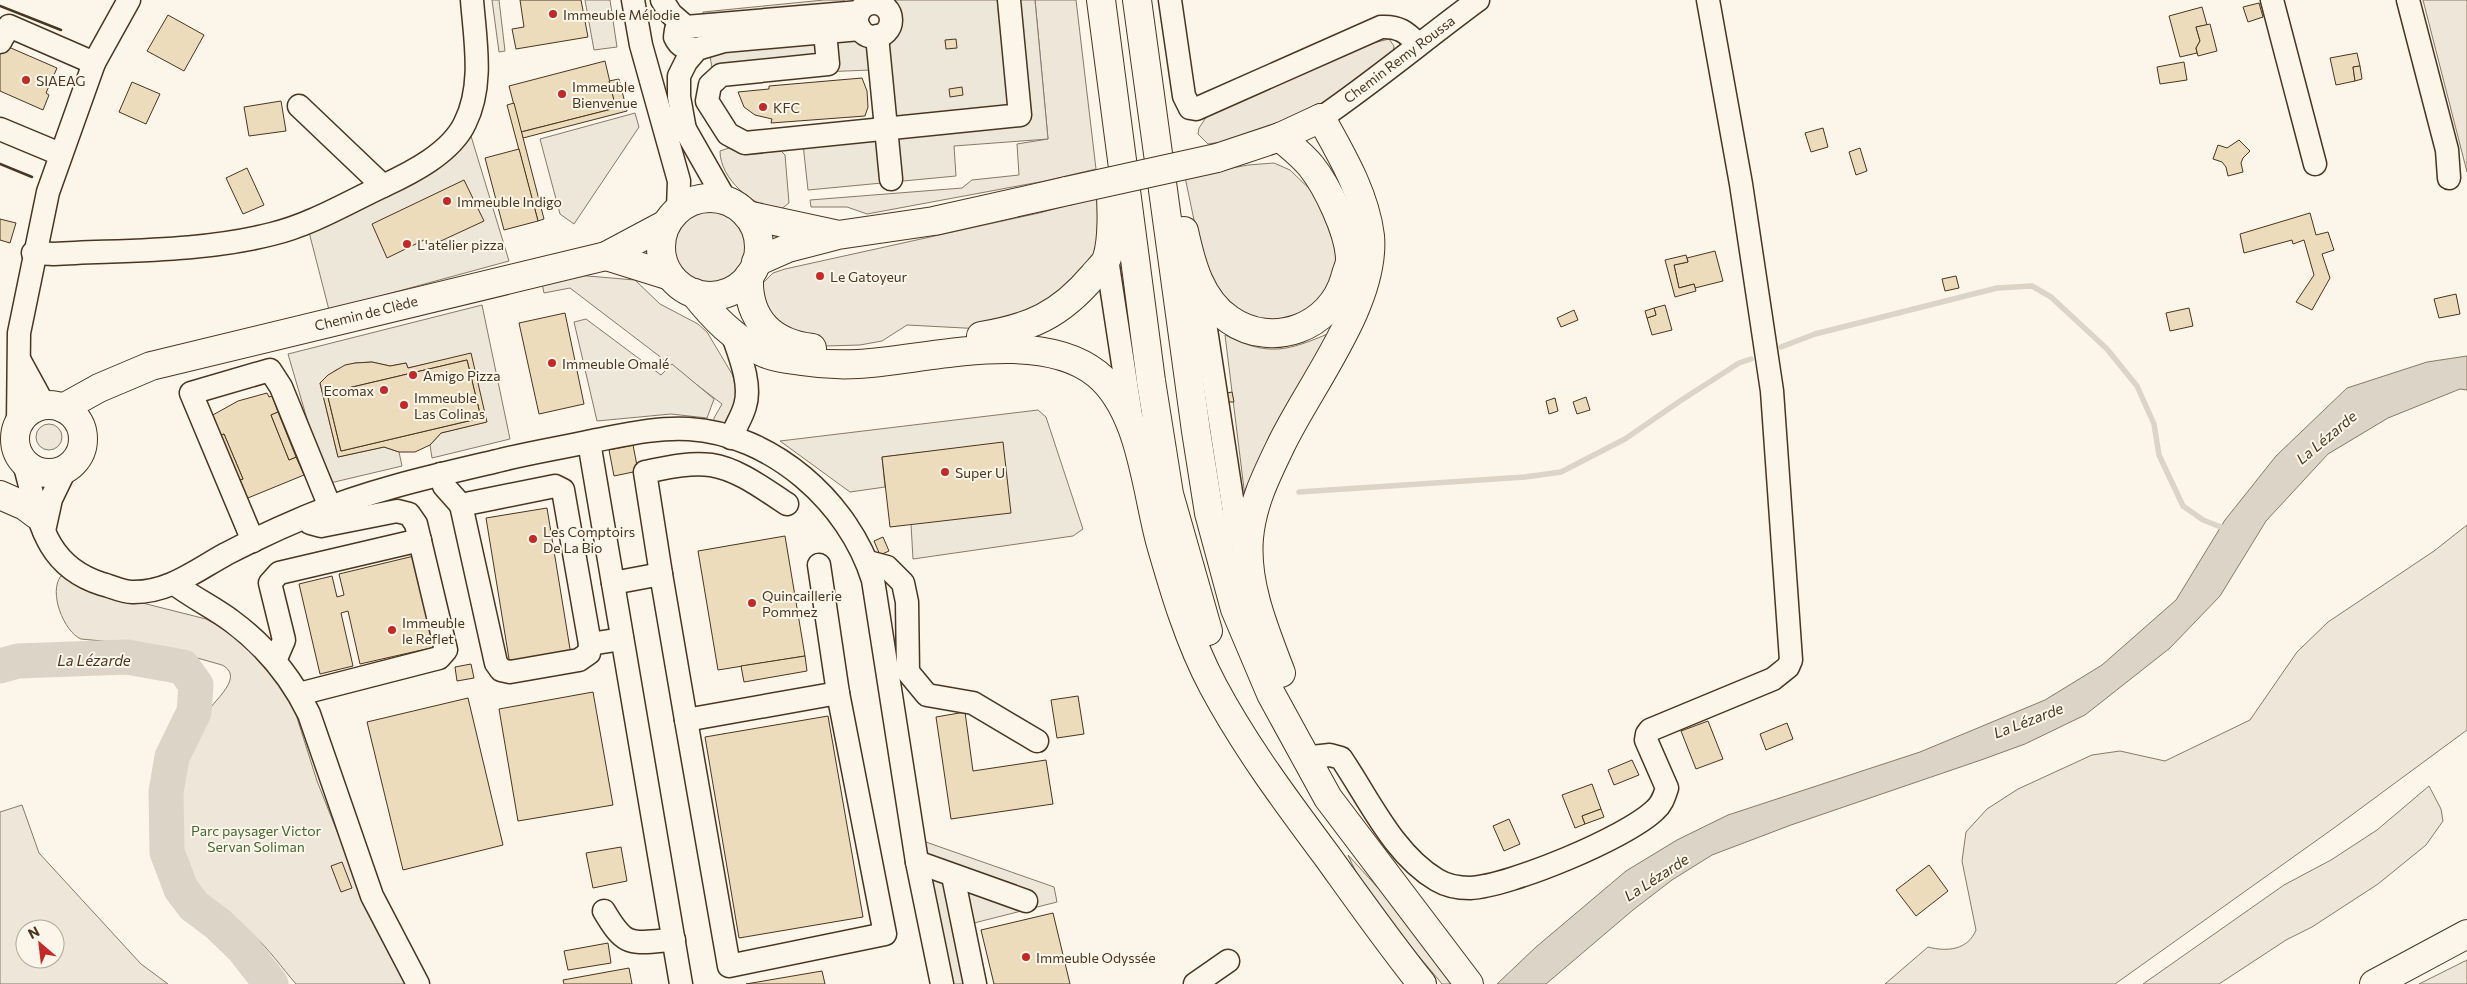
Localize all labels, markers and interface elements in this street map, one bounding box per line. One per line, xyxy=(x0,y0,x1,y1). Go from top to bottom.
place label: Immeuble Mélodie xyxy=(563,6,680,23)
marker: Immeuble Mélodie xyxy=(547,8,559,20)
street label: Chemin Remy Roussa xyxy=(1340,12,1458,106)
place label: SIAEAG xyxy=(36,72,86,89)
marker: SIAEAG xyxy=(20,74,32,86)
place label: Immeuble Bienvenue xyxy=(572,78,637,111)
marker: Immeuble Bienvenue xyxy=(556,88,568,100)
place label: KFC xyxy=(773,99,800,116)
marker: KFC xyxy=(757,101,769,113)
place label: Immeuble Indigo xyxy=(457,193,562,210)
marker: Immeuble Indigo xyxy=(441,195,453,207)
place label: L'atelier pizza xyxy=(417,236,504,253)
marker: L'atelier pizza xyxy=(401,238,413,250)
place label: Le Gatoyeur xyxy=(830,268,908,285)
marker: Le Gatoyeur xyxy=(814,270,826,282)
street label: Chemin de Clède xyxy=(313,292,419,334)
place label: Immeuble Omalé xyxy=(562,355,669,372)
marker: Immeuble Omalé xyxy=(546,357,558,369)
place label: Amigo Pizza xyxy=(423,367,501,384)
marker: Amigo Pizza xyxy=(407,369,419,381)
place label: Ecomax xyxy=(323,382,375,399)
marker: Ecomax xyxy=(378,384,390,396)
place label: Immeuble Las Colinas xyxy=(414,389,485,422)
marker: Immeuble Las Colinas xyxy=(398,399,410,411)
water label: La Lézarde xyxy=(2292,406,2360,467)
place label: Super U xyxy=(955,464,1005,481)
marker: Super U xyxy=(939,466,951,478)
place label: Les Comptoirs De La Bio xyxy=(543,523,635,556)
marker: Les Comptoirs De La Bio xyxy=(527,533,539,545)
place label: Quincaillerie Pommez xyxy=(762,587,842,620)
marker: Quincaillerie Pommez xyxy=(746,597,758,609)
place label: Immeuble le Reflet xyxy=(402,614,465,647)
marker: Immeuble le Reflet xyxy=(386,624,398,636)
water label: La Lézarde xyxy=(57,651,131,669)
water label: La Lézarde xyxy=(1991,698,2066,742)
park label: Parc paysager Victor Servan Soliman xyxy=(191,822,322,855)
water label: La Lézarde xyxy=(1620,849,1692,905)
north arrow xyxy=(15,919,65,969)
text: N xyxy=(25,922,42,942)
place label: Immeuble Odyssée xyxy=(1036,949,1156,966)
marker: Immeuble Odyssée xyxy=(1020,951,1032,963)

